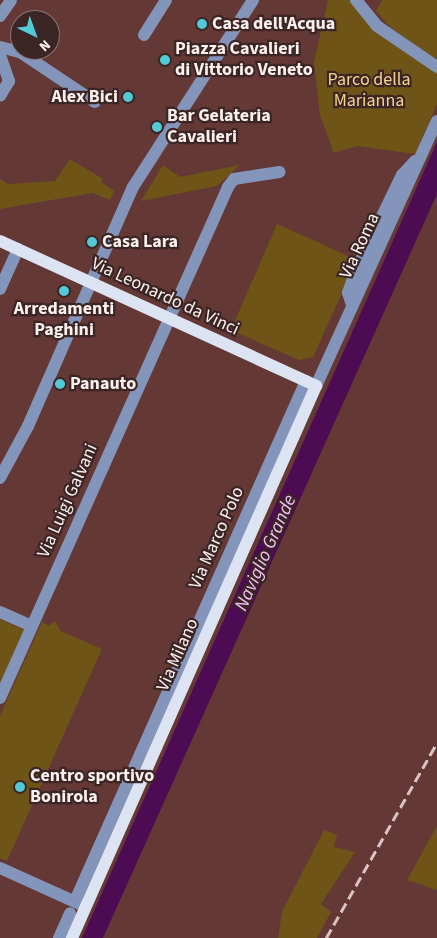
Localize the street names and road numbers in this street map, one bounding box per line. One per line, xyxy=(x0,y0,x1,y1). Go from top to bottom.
street label: Via Roma xyxy=(335,210,385,282)
street label: Via Leonardo da Vinci xyxy=(88,253,242,341)
street label: Via Luigi Galvani xyxy=(33,441,103,561)
street label: Via Marco Polo xyxy=(185,484,249,592)
street label: Via Milano xyxy=(152,615,204,695)

